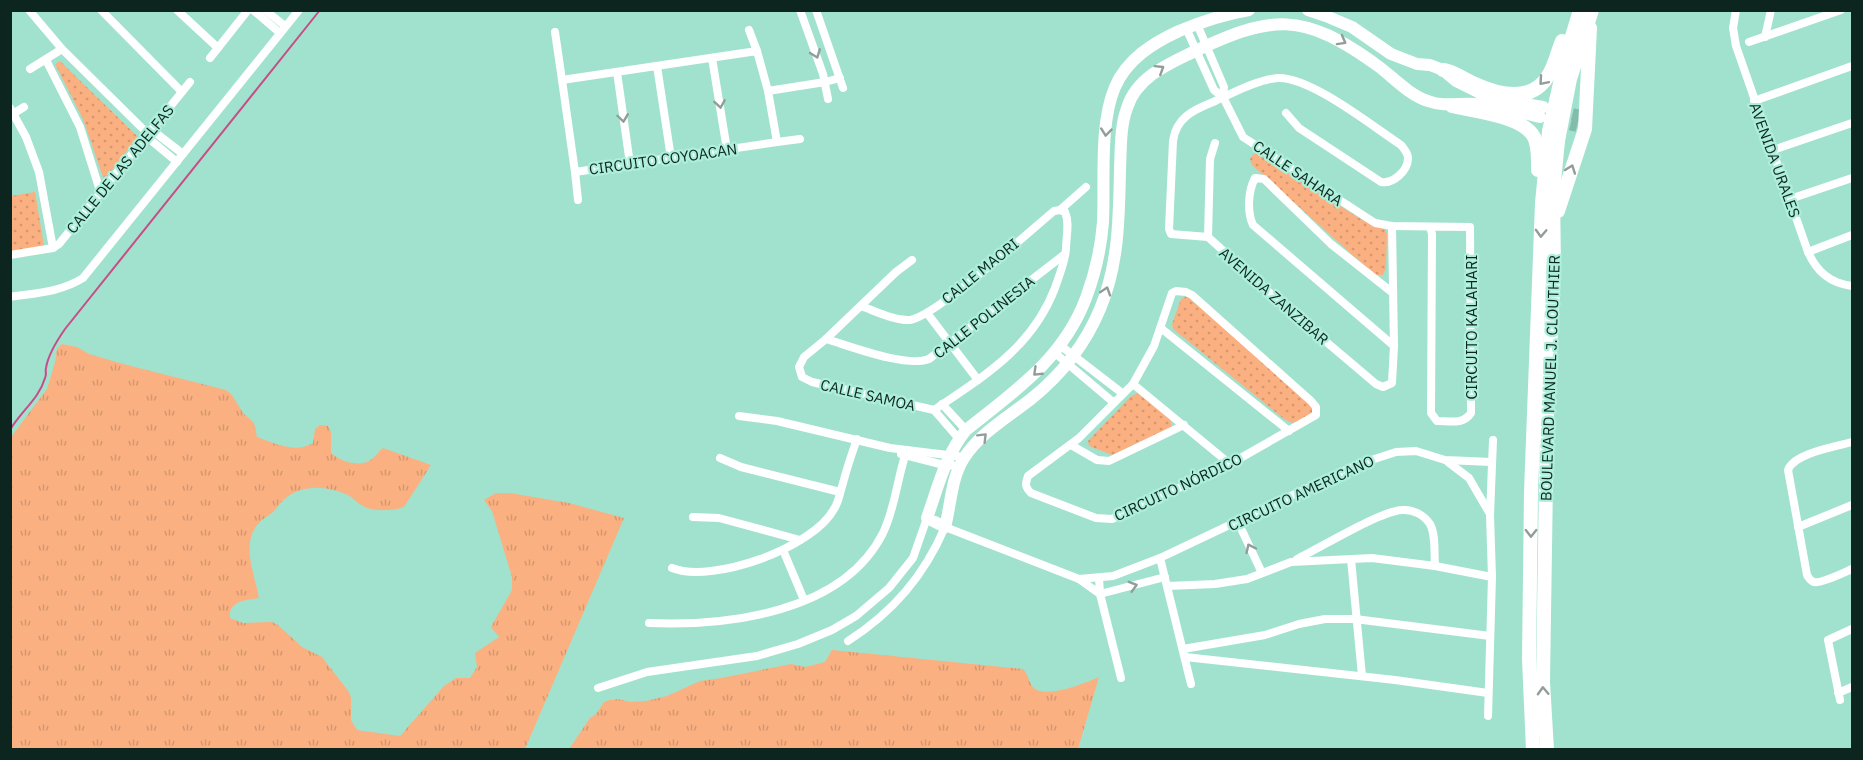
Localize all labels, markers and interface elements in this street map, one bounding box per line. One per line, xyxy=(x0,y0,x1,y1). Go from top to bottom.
one-way arrow xyxy=(1336,34,1346,45)
one-way arrow xyxy=(809,48,822,59)
one-way arrow xyxy=(1154,65,1164,77)
one-way arrow xyxy=(1539,74,1550,84)
one-way arrow xyxy=(713,98,726,108)
street label: AVENIDA URALES xyxy=(1745,100,1805,220)
street label: CALLE DE LAS ADELFAS xyxy=(62,101,178,237)
one-way arrow xyxy=(617,113,629,123)
one-way arrow xyxy=(1100,127,1113,136)
street label: CALLE SAHARA xyxy=(1250,136,1347,210)
street label: CIRCUITO COYOACAN xyxy=(588,139,738,179)
one-way arrow xyxy=(1564,164,1577,174)
one-way arrow xyxy=(1535,228,1548,237)
street label: CALLE MAORI xyxy=(937,234,1023,308)
street label: AVENIDA ZANZIBAR xyxy=(1215,243,1333,349)
street label: CIRCUITO KALAHARI xyxy=(1462,255,1481,399)
street label: BOULEVARD MANUEL J. CLOUTHIER xyxy=(1536,255,1564,501)
street label: CALLE POLINESIA xyxy=(930,271,1039,362)
one-way arrow xyxy=(1099,286,1112,297)
one-way arrow xyxy=(1033,364,1044,375)
street label: CALLE SAMOA xyxy=(819,375,918,415)
one-way arrow xyxy=(976,433,987,444)
street label: CIRCUITO NÓRDICO xyxy=(1111,449,1245,525)
street label: CIRCUITO AMERICANO xyxy=(1225,451,1377,535)
one-way arrow xyxy=(1525,528,1537,537)
one-way arrow xyxy=(1245,543,1257,554)
one-way arrow xyxy=(1127,581,1137,593)
one-way arrow xyxy=(1537,687,1550,696)

